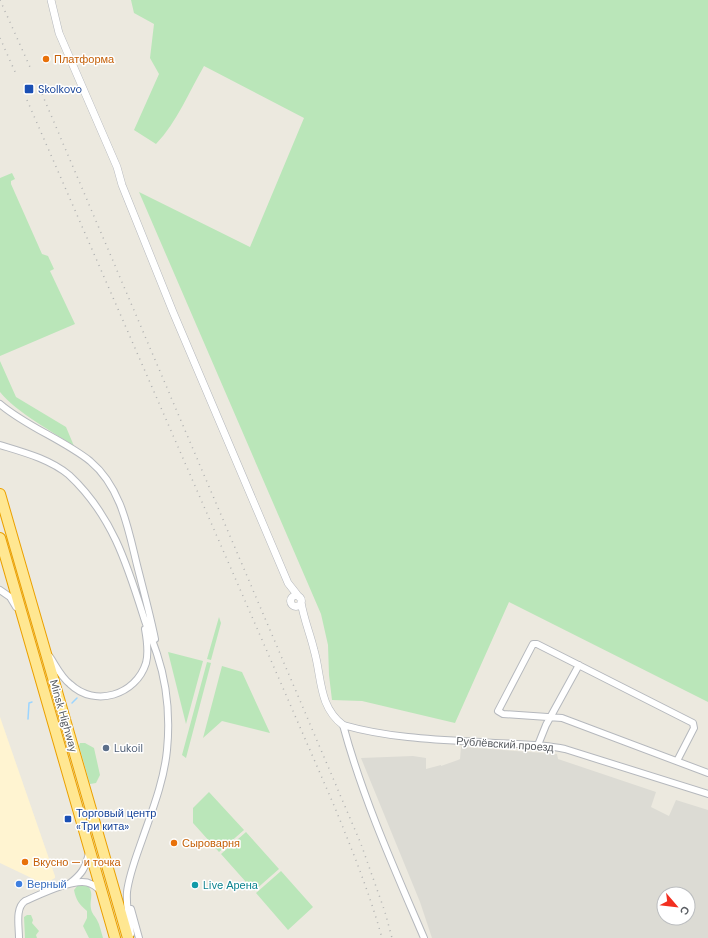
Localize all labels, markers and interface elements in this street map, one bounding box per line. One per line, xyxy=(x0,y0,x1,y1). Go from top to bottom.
place label: Платформа xyxy=(54,52,115,66)
marker: Платформа xyxy=(41,54,51,64)
place label: Skolkovo xyxy=(38,82,82,96)
marker: Skolkovo xyxy=(23,83,35,95)
street label: Minsk Highway xyxy=(47,678,81,754)
street label: Рублёвский проезд xyxy=(456,734,555,754)
place label: Lukoil xyxy=(114,741,143,755)
marker: Lukoil xyxy=(101,743,111,753)
place label: Торговый центр «Три кита» xyxy=(76,806,156,833)
marker: Торговый центр «Три кита» xyxy=(63,814,73,824)
place label: Сыроварня xyxy=(182,836,240,850)
marker: Сыроварня xyxy=(169,838,179,848)
place label: Вкусно — и точка xyxy=(33,855,121,869)
marker: Вкусно — и точка xyxy=(20,857,30,867)
place label: Верный xyxy=(27,877,67,891)
place label: Live Арена xyxy=(203,878,259,892)
marker: Верный xyxy=(14,879,24,889)
marker: Live Арена xyxy=(190,880,200,890)
north arrow xyxy=(656,886,696,926)
text: С xyxy=(677,904,693,918)

